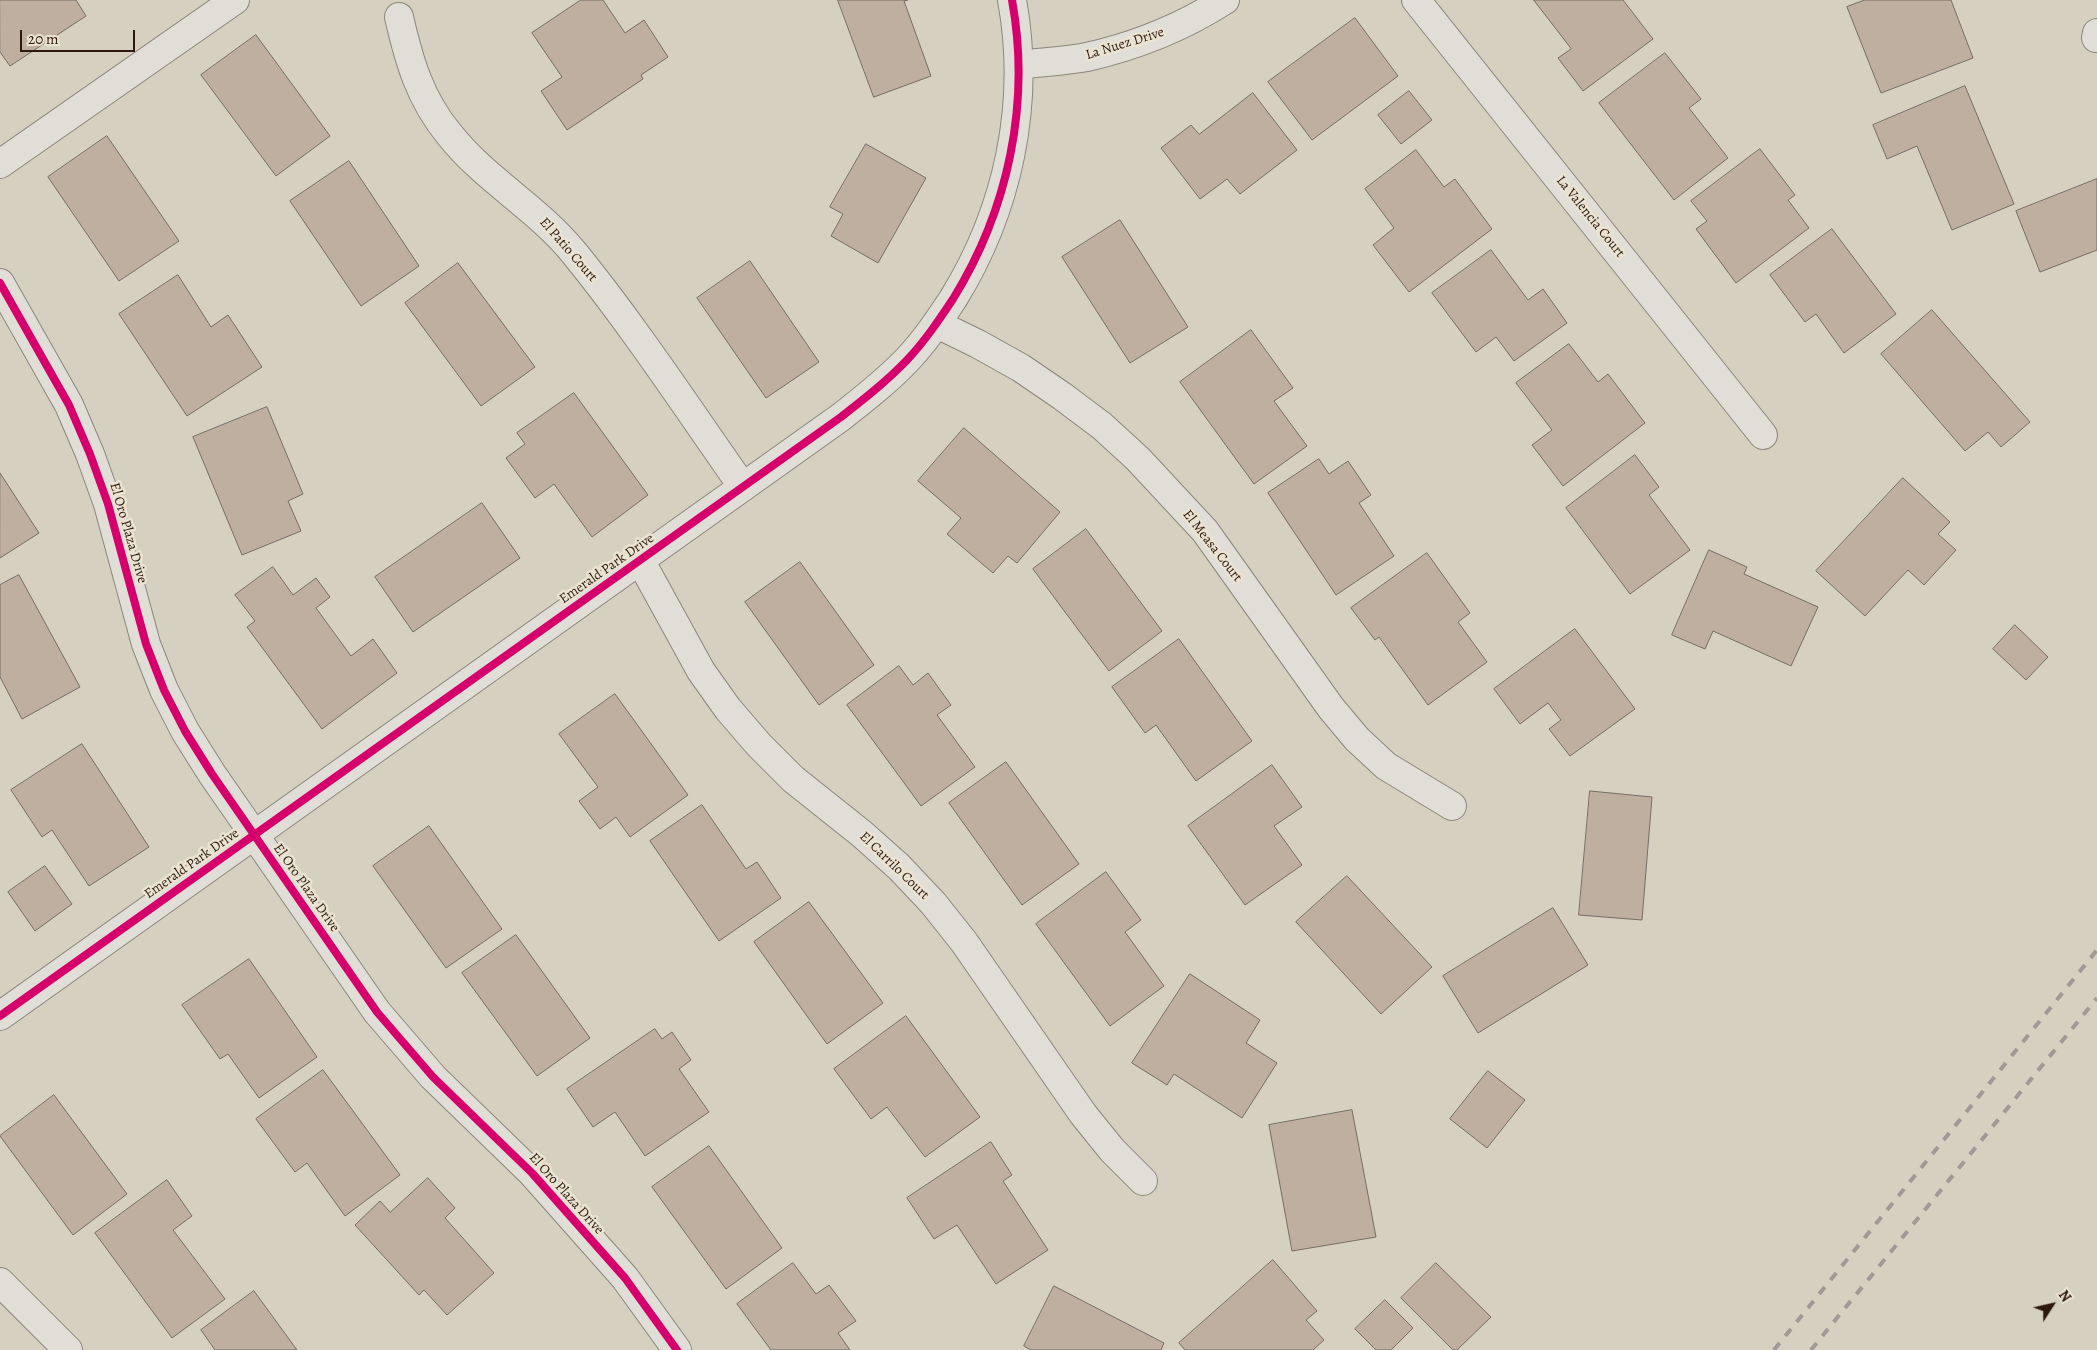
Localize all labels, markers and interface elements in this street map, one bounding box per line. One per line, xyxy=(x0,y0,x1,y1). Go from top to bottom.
scale bar xyxy=(22,20,138,52)
street label: La Nuez Drive xyxy=(1084,24,1166,64)
text: 20 m xyxy=(28,29,59,49)
street label: La Valencia Court xyxy=(1552,173,1628,261)
street label: El Patio Court xyxy=(536,214,600,286)
street label: El Oro Plaza Drive xyxy=(106,481,150,585)
street label: El Measa Court xyxy=(1179,507,1245,585)
street label: Emerald Park Drive xyxy=(556,530,658,608)
street label: Emerald Park Drive xyxy=(141,825,243,903)
street label: El Carrilo Court xyxy=(856,828,932,904)
street label: El Oro Plaza Drive xyxy=(269,841,343,935)
street label: El Oro Plaza Drive xyxy=(525,1150,607,1238)
north arrow xyxy=(2027,1280,2077,1330)
text: N xyxy=(2054,1286,2075,1306)

